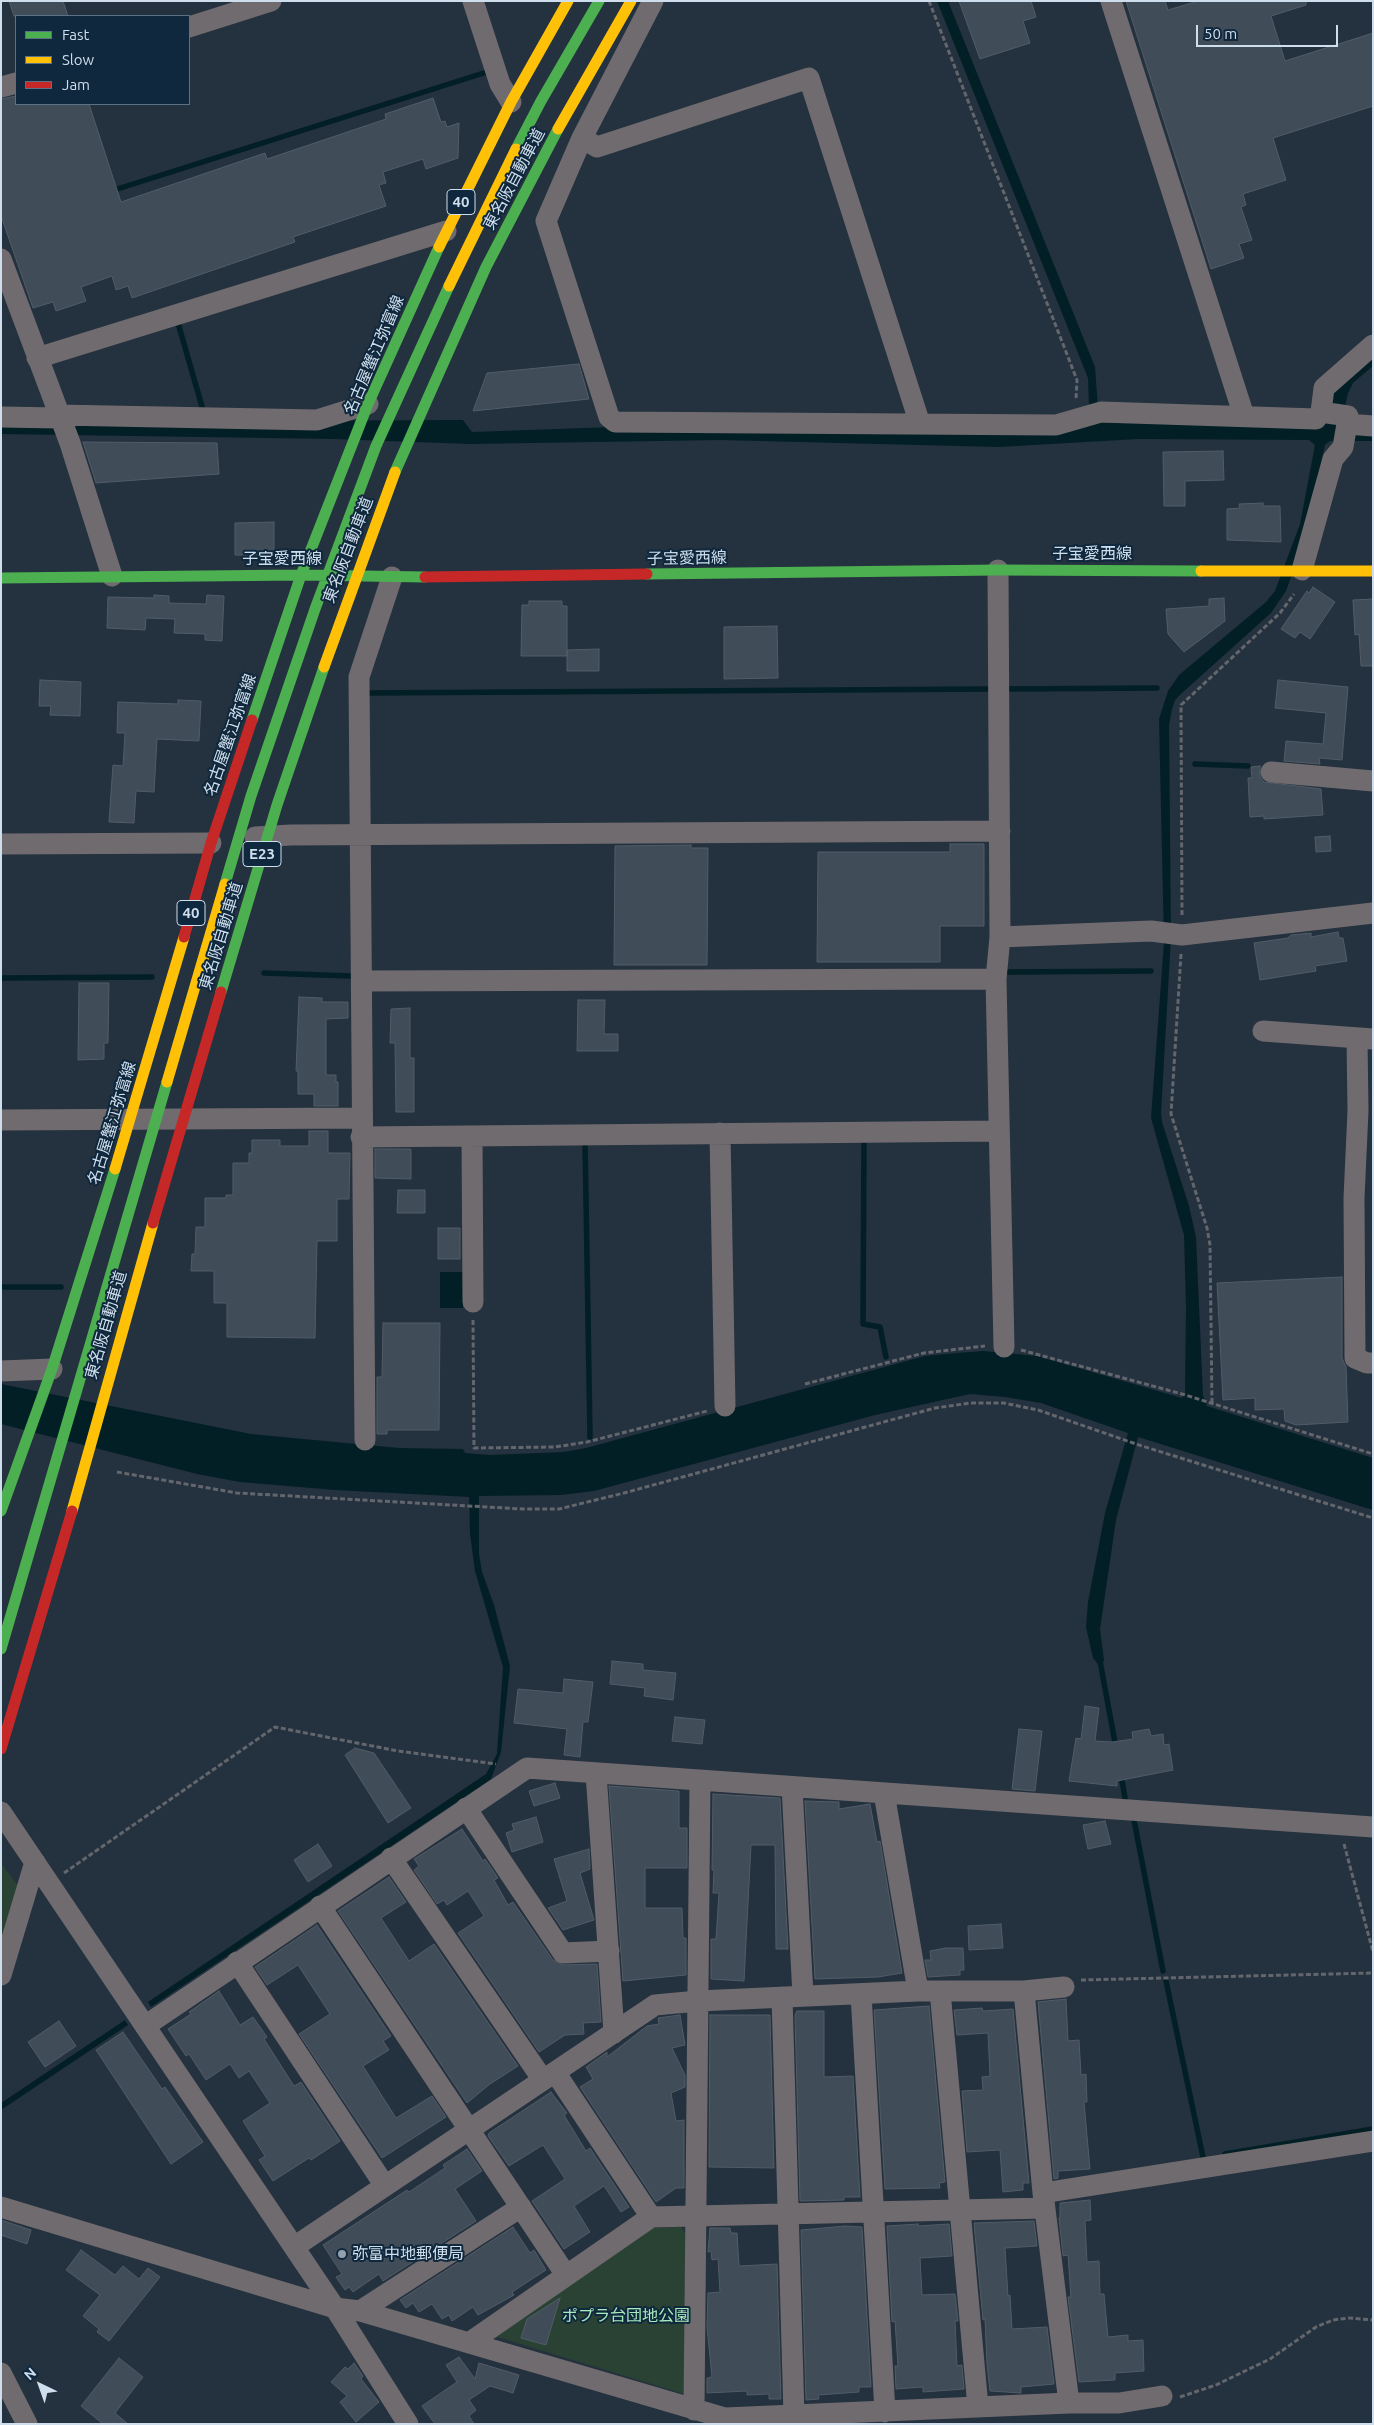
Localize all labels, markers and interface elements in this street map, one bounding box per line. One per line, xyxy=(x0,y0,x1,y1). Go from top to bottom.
legend xyxy=(15,15,190,105)
scale bar xyxy=(1199,15,1342,47)
text: 50 m xyxy=(1204,25,1237,42)
text: Fast xyxy=(62,26,89,43)
text: Slow xyxy=(62,51,94,68)
text: Jam xyxy=(62,76,90,93)
street label: 東名阪自動車道 xyxy=(479,125,549,233)
road number: 40 xyxy=(447,190,475,214)
street label: 名古屋蟹江弥富線 xyxy=(340,292,408,418)
street label: 東名阪自動車道 xyxy=(319,494,377,606)
street label: 子宝愛西線 xyxy=(1052,544,1132,564)
street label: 子宝愛西線 xyxy=(647,548,727,568)
street label: 子宝愛西線 xyxy=(242,549,322,569)
street label: 名古屋蟹江弥富線 xyxy=(200,671,260,799)
road number: E23 xyxy=(243,842,281,866)
street label: 東名阪自動車道 xyxy=(195,880,247,992)
road number: 40 xyxy=(177,900,205,926)
street label: 名古屋蟹江弥富線 xyxy=(84,1059,140,1187)
street label: 東名阪自動車道 xyxy=(81,1269,131,1381)
place label: 弥富中地郵便局 xyxy=(352,2244,464,2264)
marker: 弥富中地郵便局 xyxy=(336,2248,348,2260)
park label: ポプラ台団地公園 xyxy=(562,2306,690,2326)
north arrow xyxy=(15,2360,65,2410)
text: N xyxy=(21,2364,39,2383)

